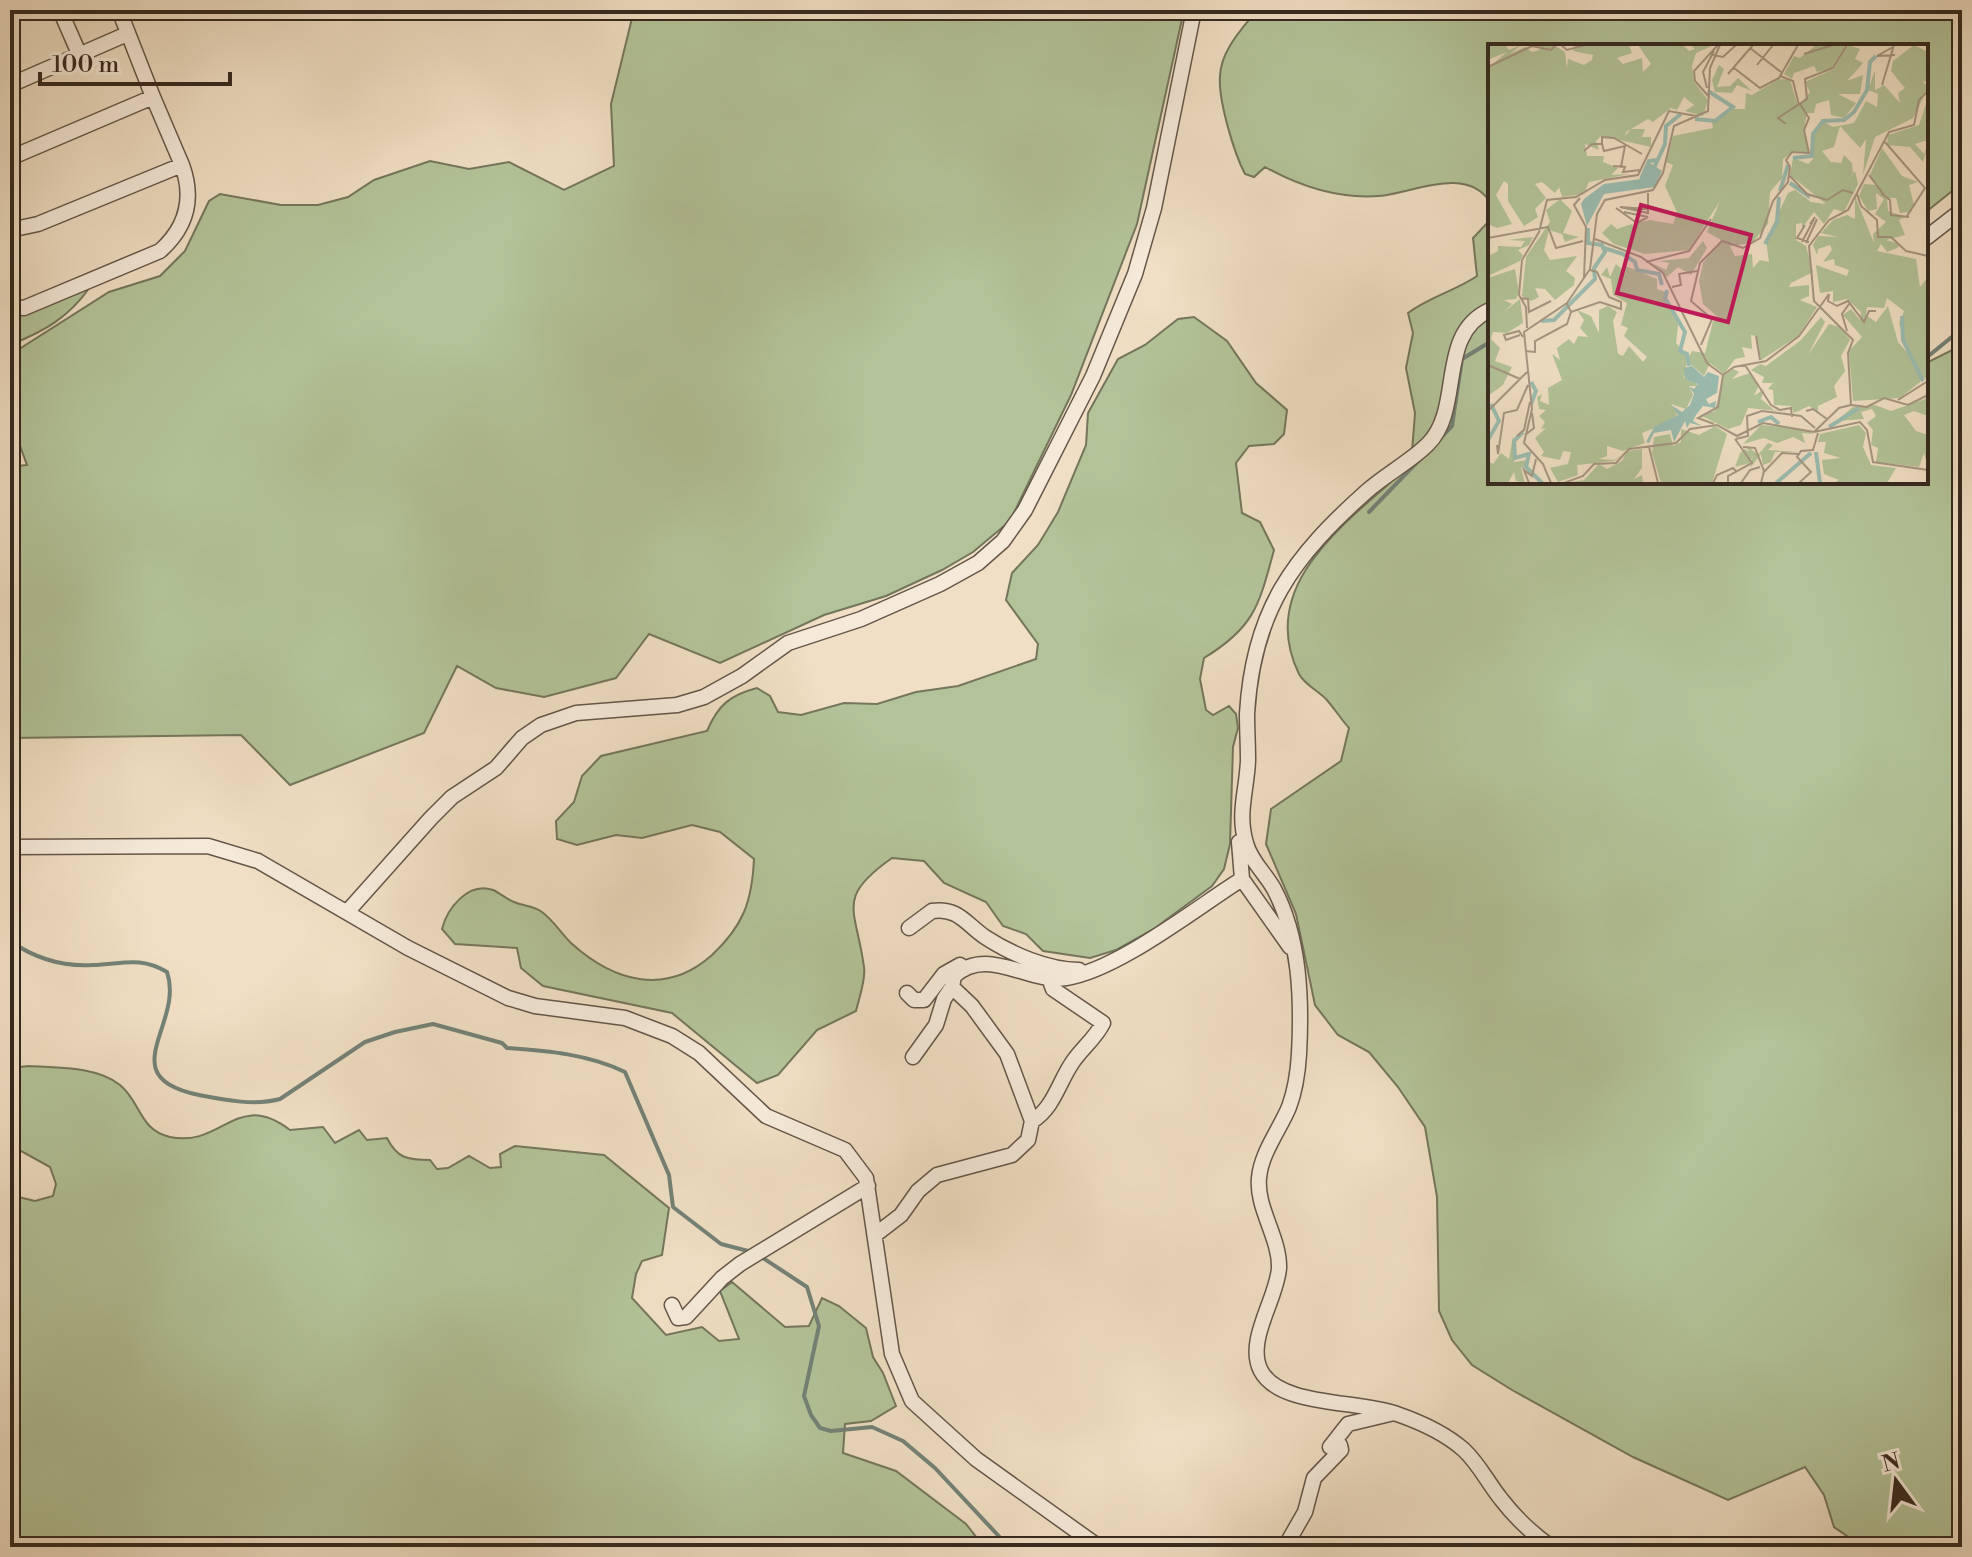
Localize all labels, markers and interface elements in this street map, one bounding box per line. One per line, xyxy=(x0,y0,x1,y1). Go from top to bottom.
scale bar xyxy=(40,36,230,86)
inset map xyxy=(1488,44,1928,484)
text: 100 m xyxy=(52,50,119,80)
north arrow xyxy=(1856,1441,1936,1521)
text: N xyxy=(1879,1448,1904,1478)

